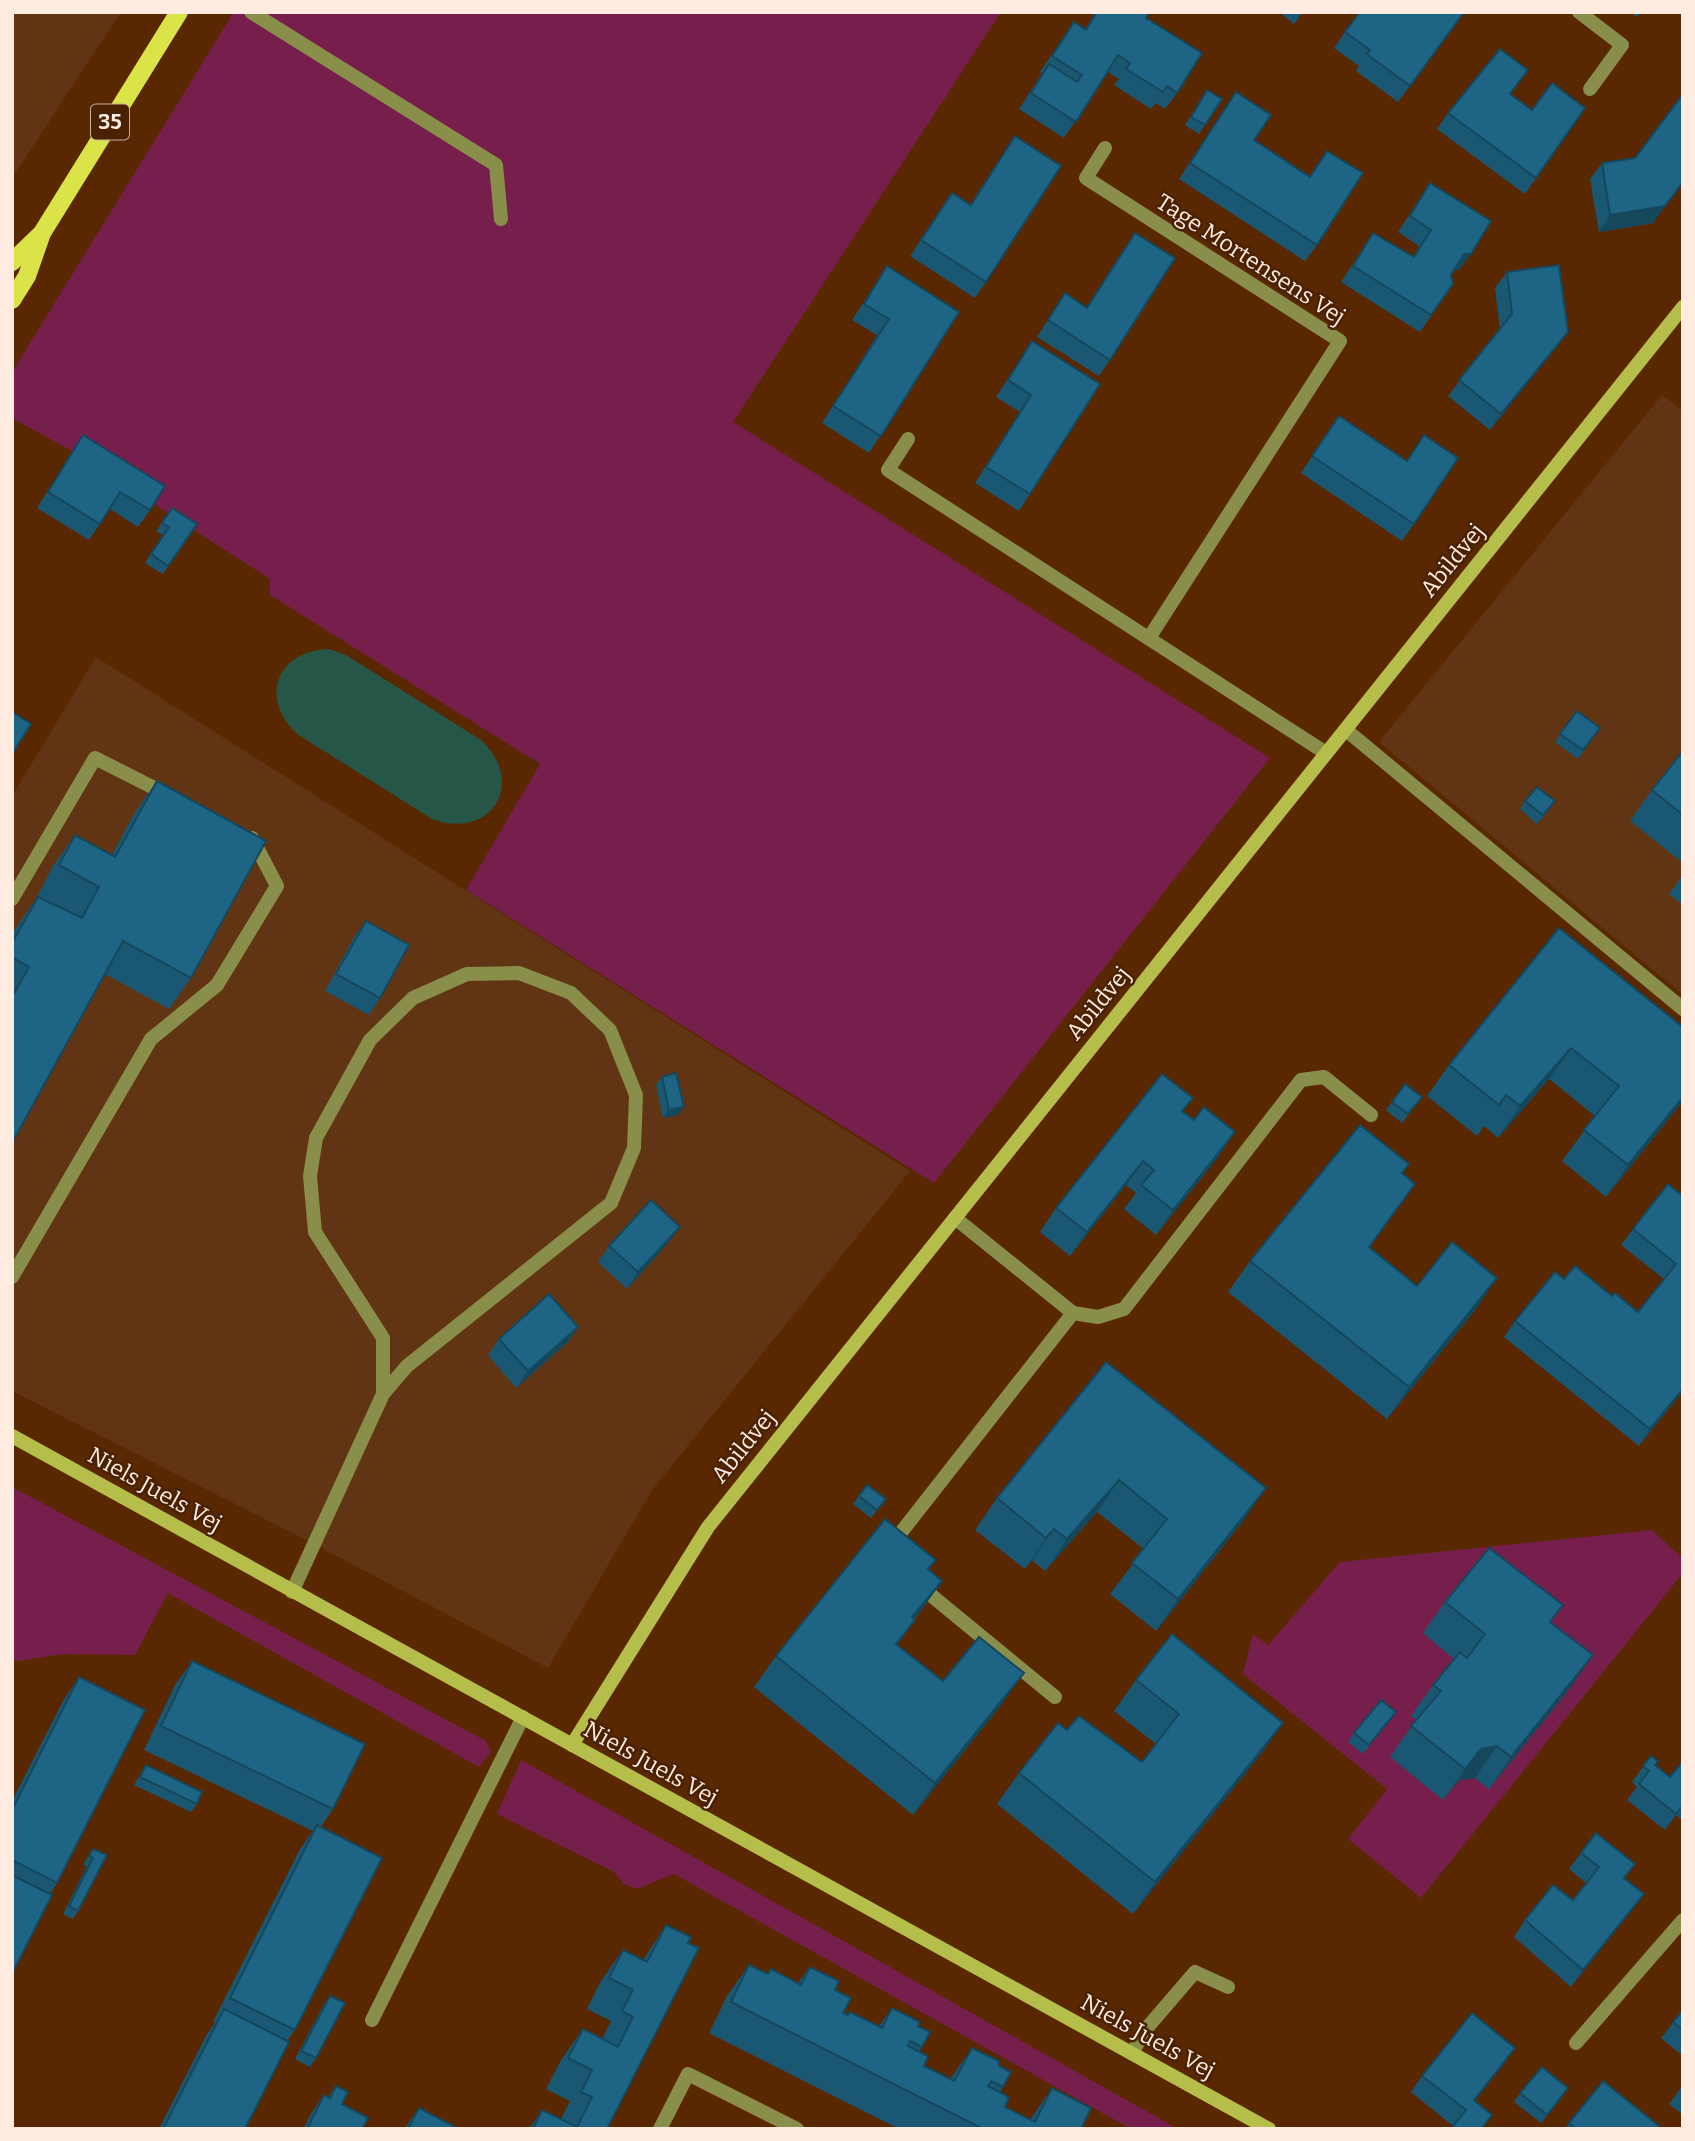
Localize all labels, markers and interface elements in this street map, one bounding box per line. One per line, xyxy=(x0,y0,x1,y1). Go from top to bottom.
road number: 35 xyxy=(91,104,129,140)
street label: Tage Mortensens Vej xyxy=(1151,187,1351,331)
street label: Abildvej xyxy=(1414,518,1490,602)
street label: Abildvej xyxy=(1060,961,1136,1045)
street label: Abildvej xyxy=(705,1404,781,1488)
street label: Niels Juels Vej xyxy=(83,1441,227,1537)
street label: Niels Juels Vej xyxy=(579,1715,723,1811)
street label: Niels Juels Vej xyxy=(1076,1988,1220,2084)

